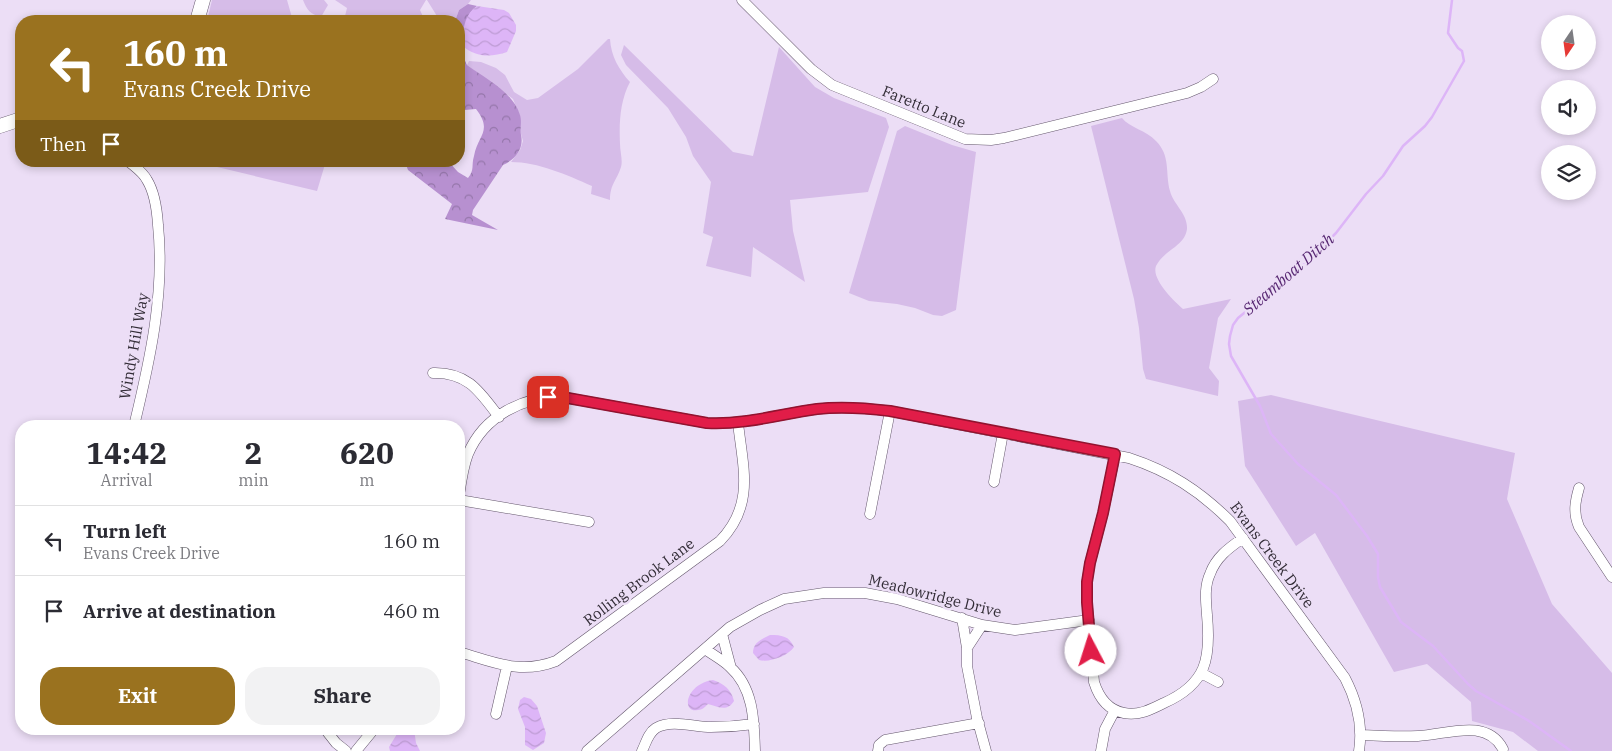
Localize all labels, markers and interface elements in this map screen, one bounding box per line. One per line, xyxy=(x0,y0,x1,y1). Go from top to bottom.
north arrow xyxy=(1541,15,1596,70)
map controls xyxy=(1541,15,1596,200)
text: 160 m xyxy=(123,30,228,76)
icon: left xyxy=(40,35,105,100)
text: Evans Creek Drive xyxy=(123,74,311,103)
button: sound xyxy=(1541,80,1596,135)
street label: Faretto Lane xyxy=(879,81,969,132)
icon: arrive xyxy=(97,130,125,158)
text: Then xyxy=(40,132,87,156)
button: layers xyxy=(1541,145,1596,200)
water label: Steamboat Ditch xyxy=(1238,229,1338,320)
street label: Windy Hill Way xyxy=(115,291,152,401)
pin xyxy=(527,376,569,418)
icon: arrive xyxy=(534,383,562,411)
text: 14:42 xyxy=(86,433,167,472)
text: 2 xyxy=(245,433,263,472)
text: 620 xyxy=(340,433,394,472)
text: Arrival xyxy=(101,470,153,490)
text: min xyxy=(238,470,269,490)
text: m xyxy=(359,470,375,490)
street label: Evans Creek Drive xyxy=(1226,498,1319,612)
text: Turn left xyxy=(83,519,166,543)
icon: left xyxy=(40,527,68,555)
text: 160 m xyxy=(383,529,440,553)
street label: Rolling Brook Lane xyxy=(579,534,698,630)
text: Evans Creek Drive xyxy=(83,543,220,563)
street label: Meadowridge Drive xyxy=(867,570,1004,621)
icon: arrive xyxy=(40,597,68,625)
text: Arrive at destination xyxy=(83,599,276,623)
text: 460 m xyxy=(383,599,440,623)
position arrow xyxy=(1064,624,1116,676)
button: Exit xyxy=(40,667,235,725)
button: Share xyxy=(245,667,440,725)

